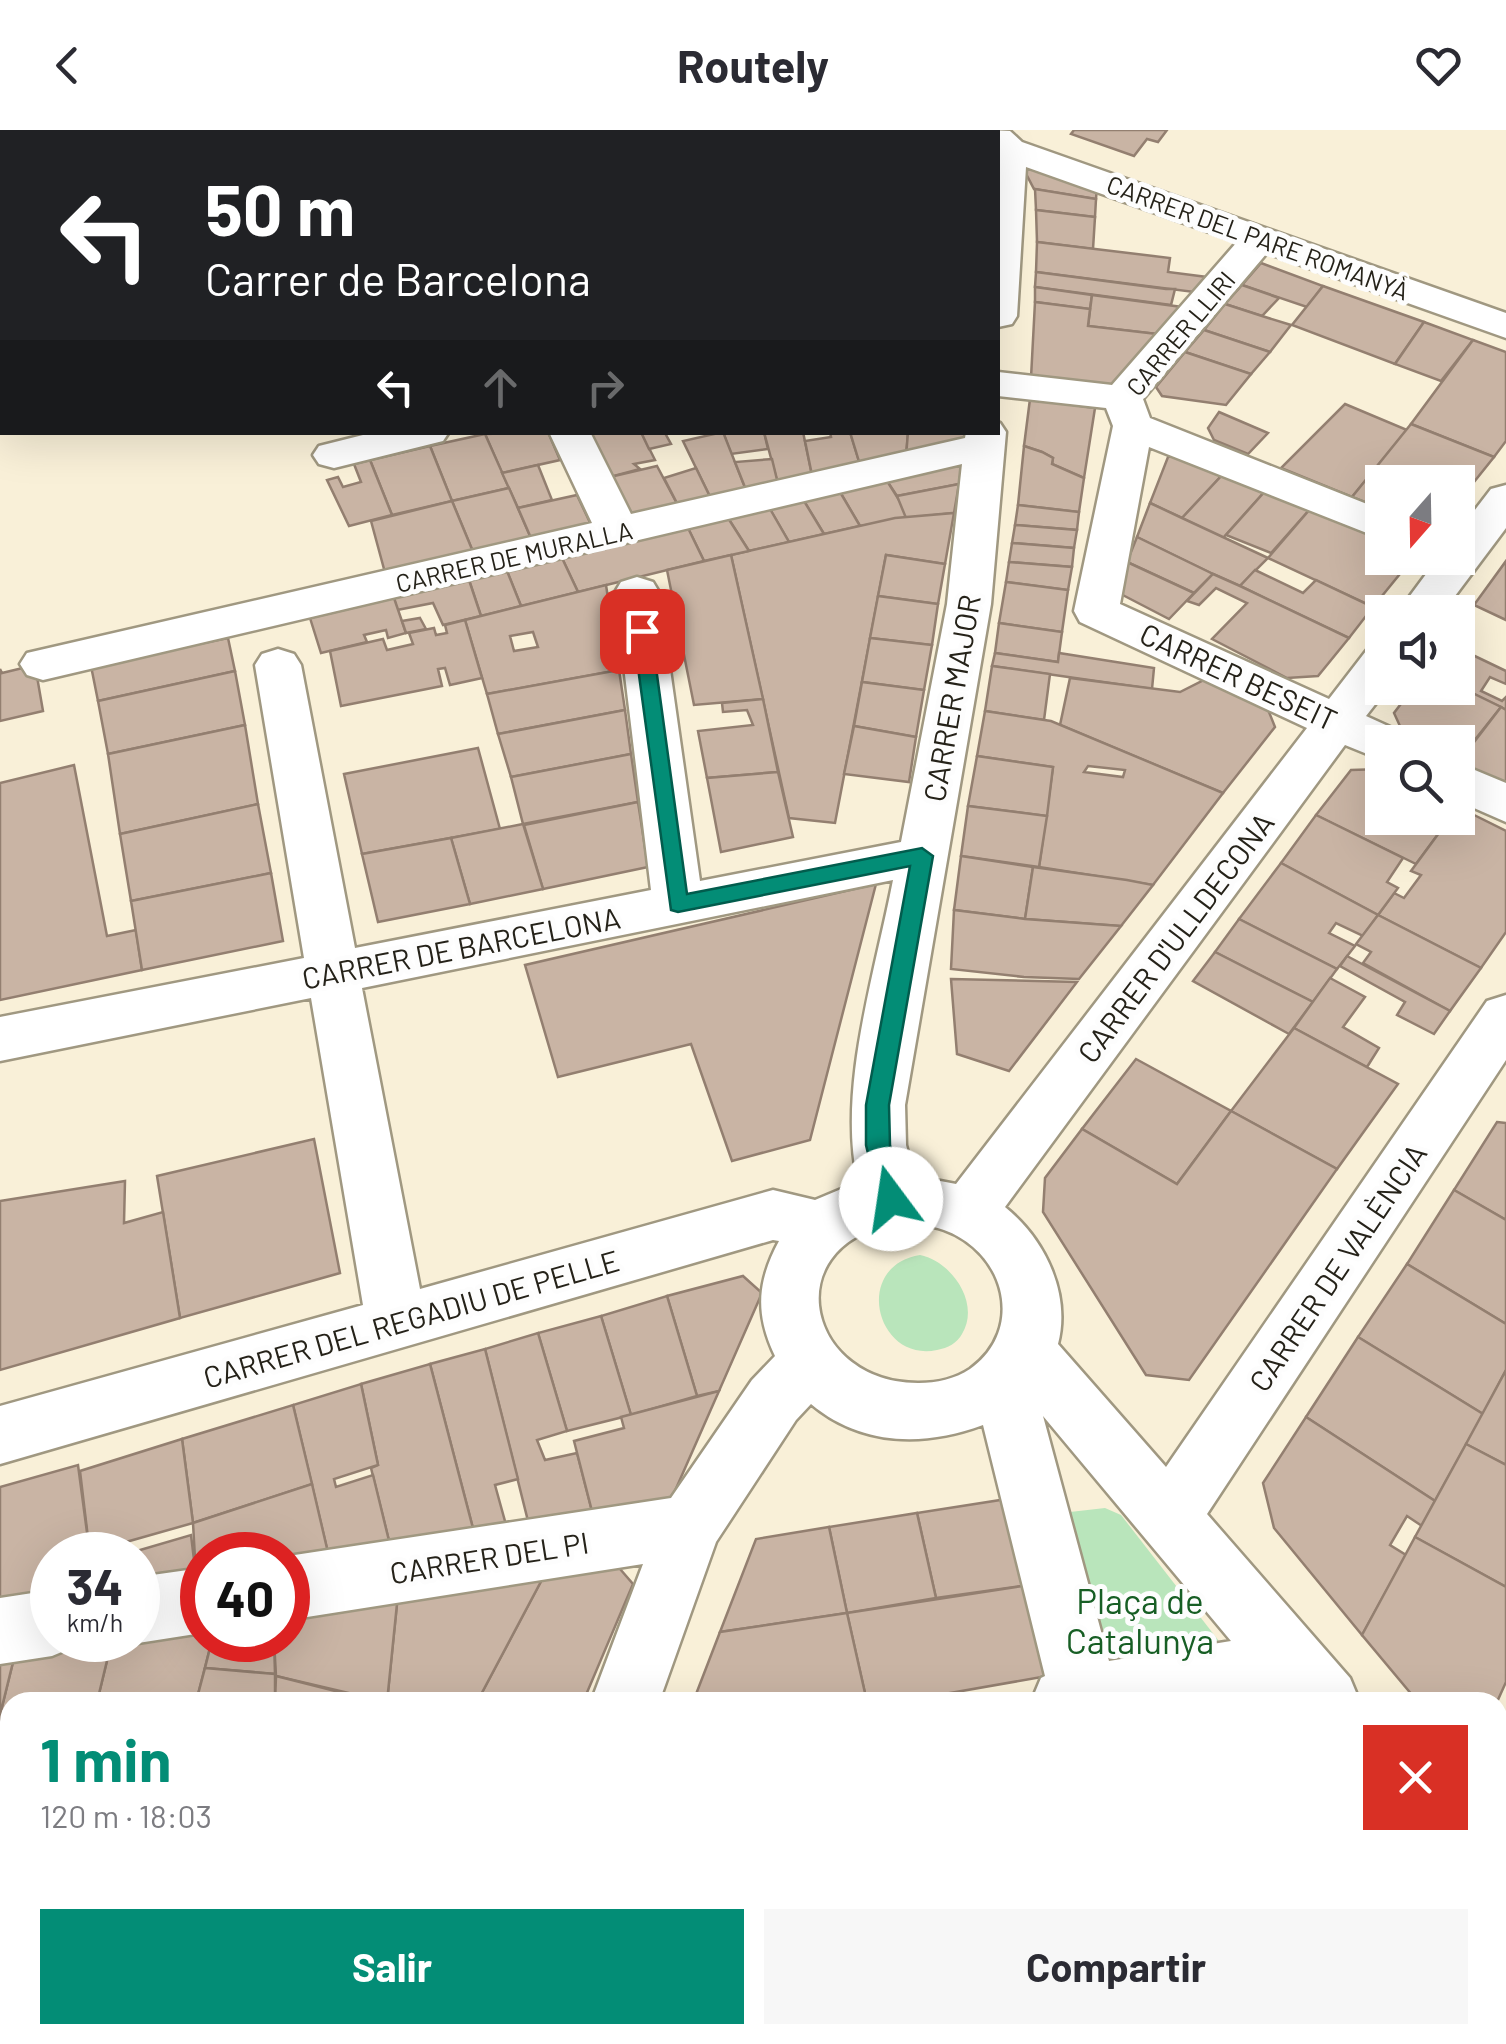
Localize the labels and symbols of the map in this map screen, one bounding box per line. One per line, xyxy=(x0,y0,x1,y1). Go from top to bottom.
street label: CARRER DEL PARE ROMANYÀ xyxy=(1103,168,1413,306)
street label: CARRER LLIRI xyxy=(1119,265,1241,401)
north arrow xyxy=(1365,465,1475,575)
street label: CARRER DE MURALLA xyxy=(393,514,635,598)
pin xyxy=(600,589,685,674)
street label: CARRER MAJOR xyxy=(915,592,987,804)
street label: CARRER BESEIT xyxy=(1135,615,1343,737)
street label: CARRER D'ULLDECONA xyxy=(1069,805,1281,1069)
street label: CARRER DE BARCELONA xyxy=(299,898,623,996)
street label: CARRER DE VALÈNCIA xyxy=(1241,1136,1433,1398)
position arrow xyxy=(839,1147,943,1251)
street label: CARRER DEL REGADIU DE PELLE xyxy=(199,1241,623,1395)
street label: CARRER DEL PI xyxy=(387,1524,591,1590)
speed limit sign: 40 xyxy=(180,1532,310,1662)
park label: Plaça de Catalunya xyxy=(1066,1579,1214,1661)

